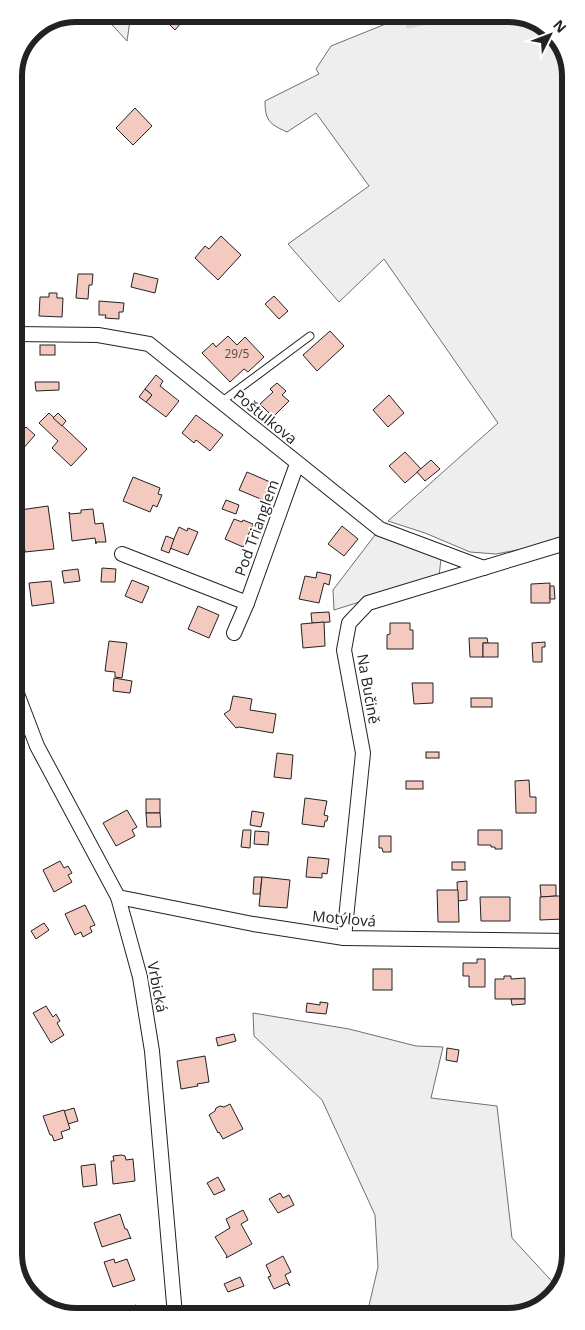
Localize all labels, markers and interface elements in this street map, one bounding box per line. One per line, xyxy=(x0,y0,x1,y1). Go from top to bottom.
north arrow xyxy=(525,10,575,60)
text: N xyxy=(549,15,571,37)
house number: 29/5 xyxy=(225,345,250,362)
street label: Poštulkova xyxy=(230,384,302,448)
street label: Pod Trianglem xyxy=(229,477,283,579)
street label: Na Bučině xyxy=(353,652,385,726)
street label: Motýlová xyxy=(311,905,377,931)
street label: Vrbická xyxy=(143,960,173,1014)

